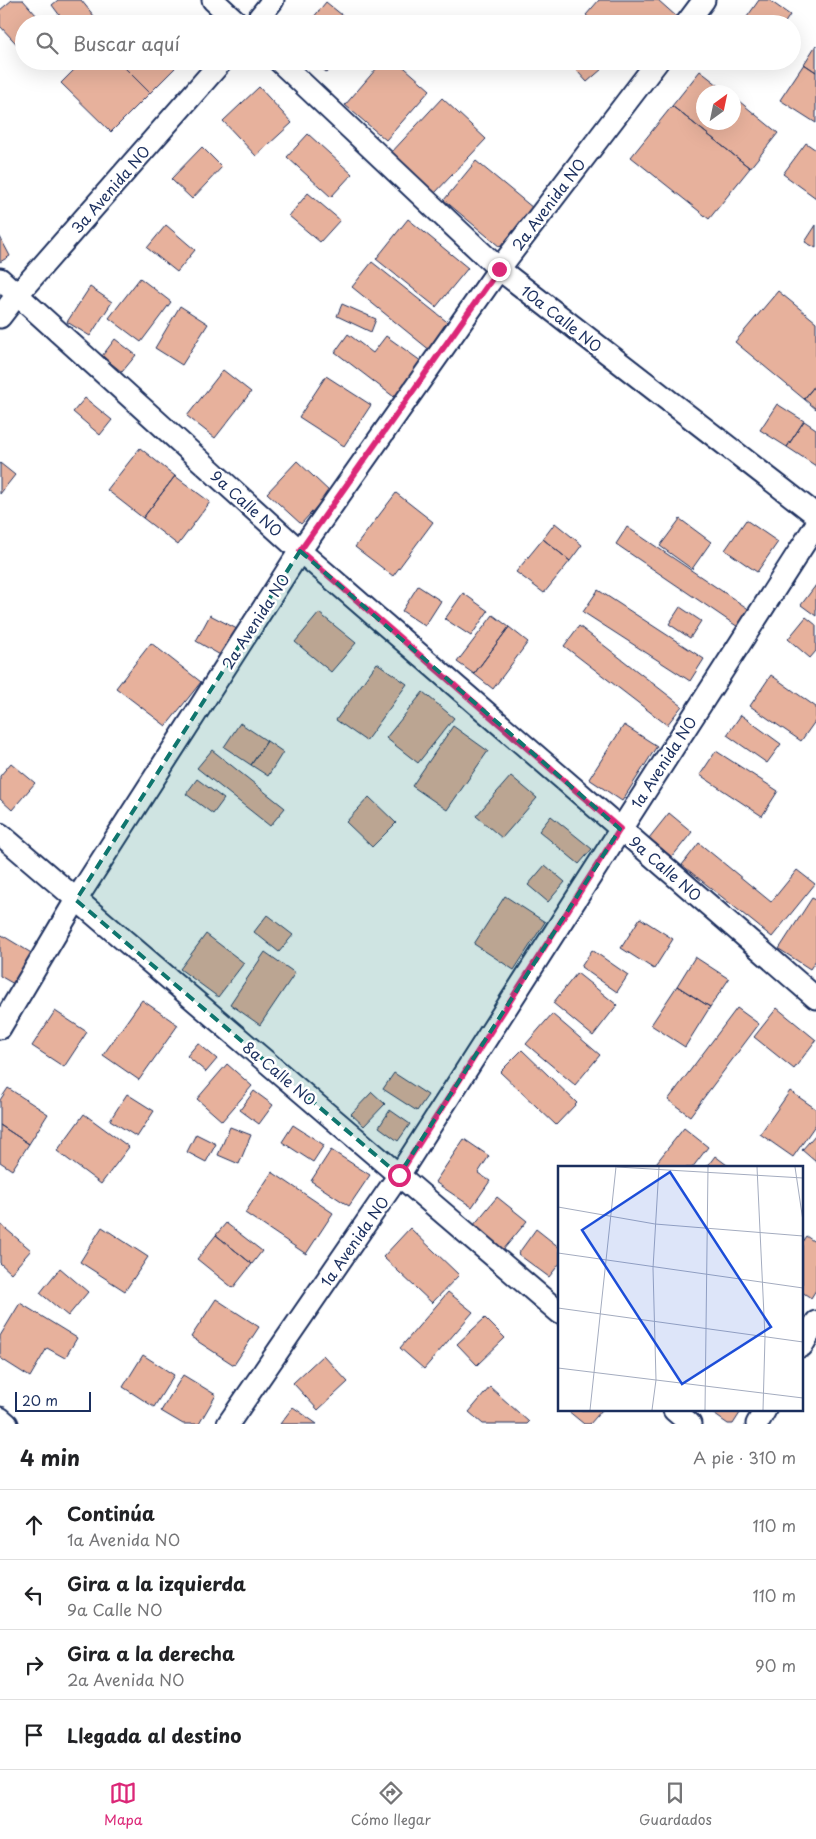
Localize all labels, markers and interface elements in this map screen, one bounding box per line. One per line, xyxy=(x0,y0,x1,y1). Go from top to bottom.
search box xyxy=(15,15,801,70)
icon: search xyxy=(33,29,61,57)
text: Buscar aquí xyxy=(73,29,180,57)
north arrow xyxy=(696,85,741,130)
street label: 3a Avenida NO xyxy=(65,140,155,238)
street label: 2a Avenida NO xyxy=(506,153,590,255)
route end xyxy=(488,258,511,281)
street label: 10a Calle NO xyxy=(516,279,608,357)
street label: 9a Calle NO xyxy=(206,464,288,542)
street label: 2a Avenida NO xyxy=(215,568,295,674)
street label: 1a Avenida NO xyxy=(624,711,702,813)
street label: 9a Calle NO xyxy=(625,830,707,906)
street label: 8a Calle NO xyxy=(238,1035,322,1111)
route start xyxy=(388,1164,411,1187)
inset map xyxy=(558,1166,804,1412)
street label: 1a Avenida NO xyxy=(314,1191,394,1291)
scale bar xyxy=(15,1389,91,1412)
text: 20 m xyxy=(22,1390,58,1411)
text: 4 min xyxy=(20,1441,80,1473)
text: A pie · 310 m xyxy=(693,1445,796,1469)
text: Continúa xyxy=(67,1499,155,1527)
icon: ahead xyxy=(20,1511,48,1539)
text: 110 m xyxy=(753,1513,796,1537)
text: 1a Avenida NO xyxy=(67,1527,180,1551)
text: Gira a la izquierda xyxy=(67,1569,246,1597)
icon: left xyxy=(20,1581,48,1609)
text: 110 m xyxy=(753,1583,796,1607)
text: 9a Calle NO xyxy=(67,1597,163,1621)
text: Gira a la derecha xyxy=(67,1639,235,1667)
icon: right xyxy=(20,1651,48,1679)
text: 90 m xyxy=(755,1653,796,1677)
text: 2a Avenida NO xyxy=(67,1667,185,1691)
icon: arrive xyxy=(20,1721,48,1749)
text: Llegada al destino xyxy=(67,1721,241,1749)
tab: Mapa xyxy=(104,1779,143,1830)
tab: Cómo llegar xyxy=(351,1779,431,1830)
tab: Guardados xyxy=(639,1779,712,1830)

